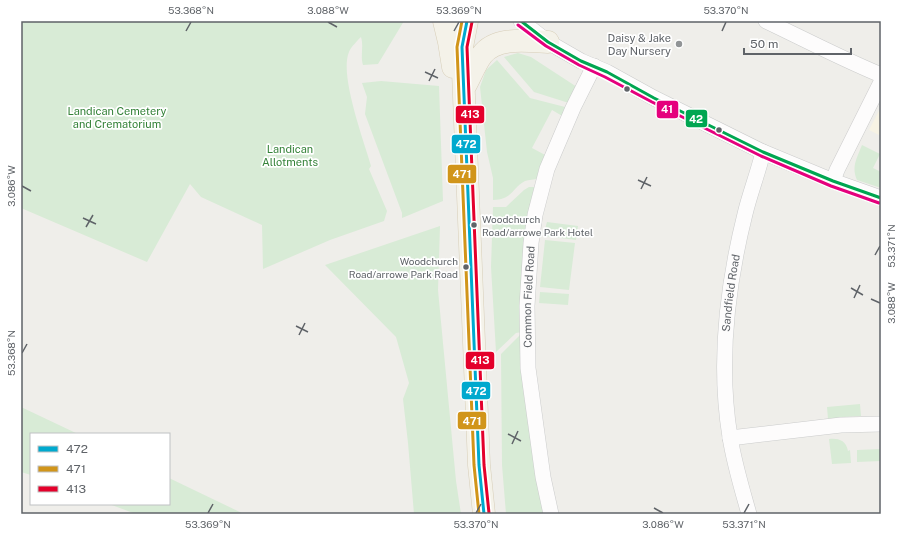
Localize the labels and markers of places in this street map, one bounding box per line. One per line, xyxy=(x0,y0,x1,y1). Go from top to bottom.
place label: Daisy & Jake Day Nursery xyxy=(608,32,671,57)
marker: Daisy & Jake Day Nursery xyxy=(674,39,684,49)
unlabelled marker xyxy=(622,84,632,94)
unlabelled marker xyxy=(714,125,724,135)
place label: Woodchurch Road/arrowe Park Hotel xyxy=(482,213,593,238)
marker: Woodchurch Road/arrowe Park Hotel xyxy=(469,220,479,230)
place label: Woodchurch Road/arrowe Park Road xyxy=(349,255,458,280)
marker: Woodchurch Road/arrowe Park Road xyxy=(461,262,471,272)

